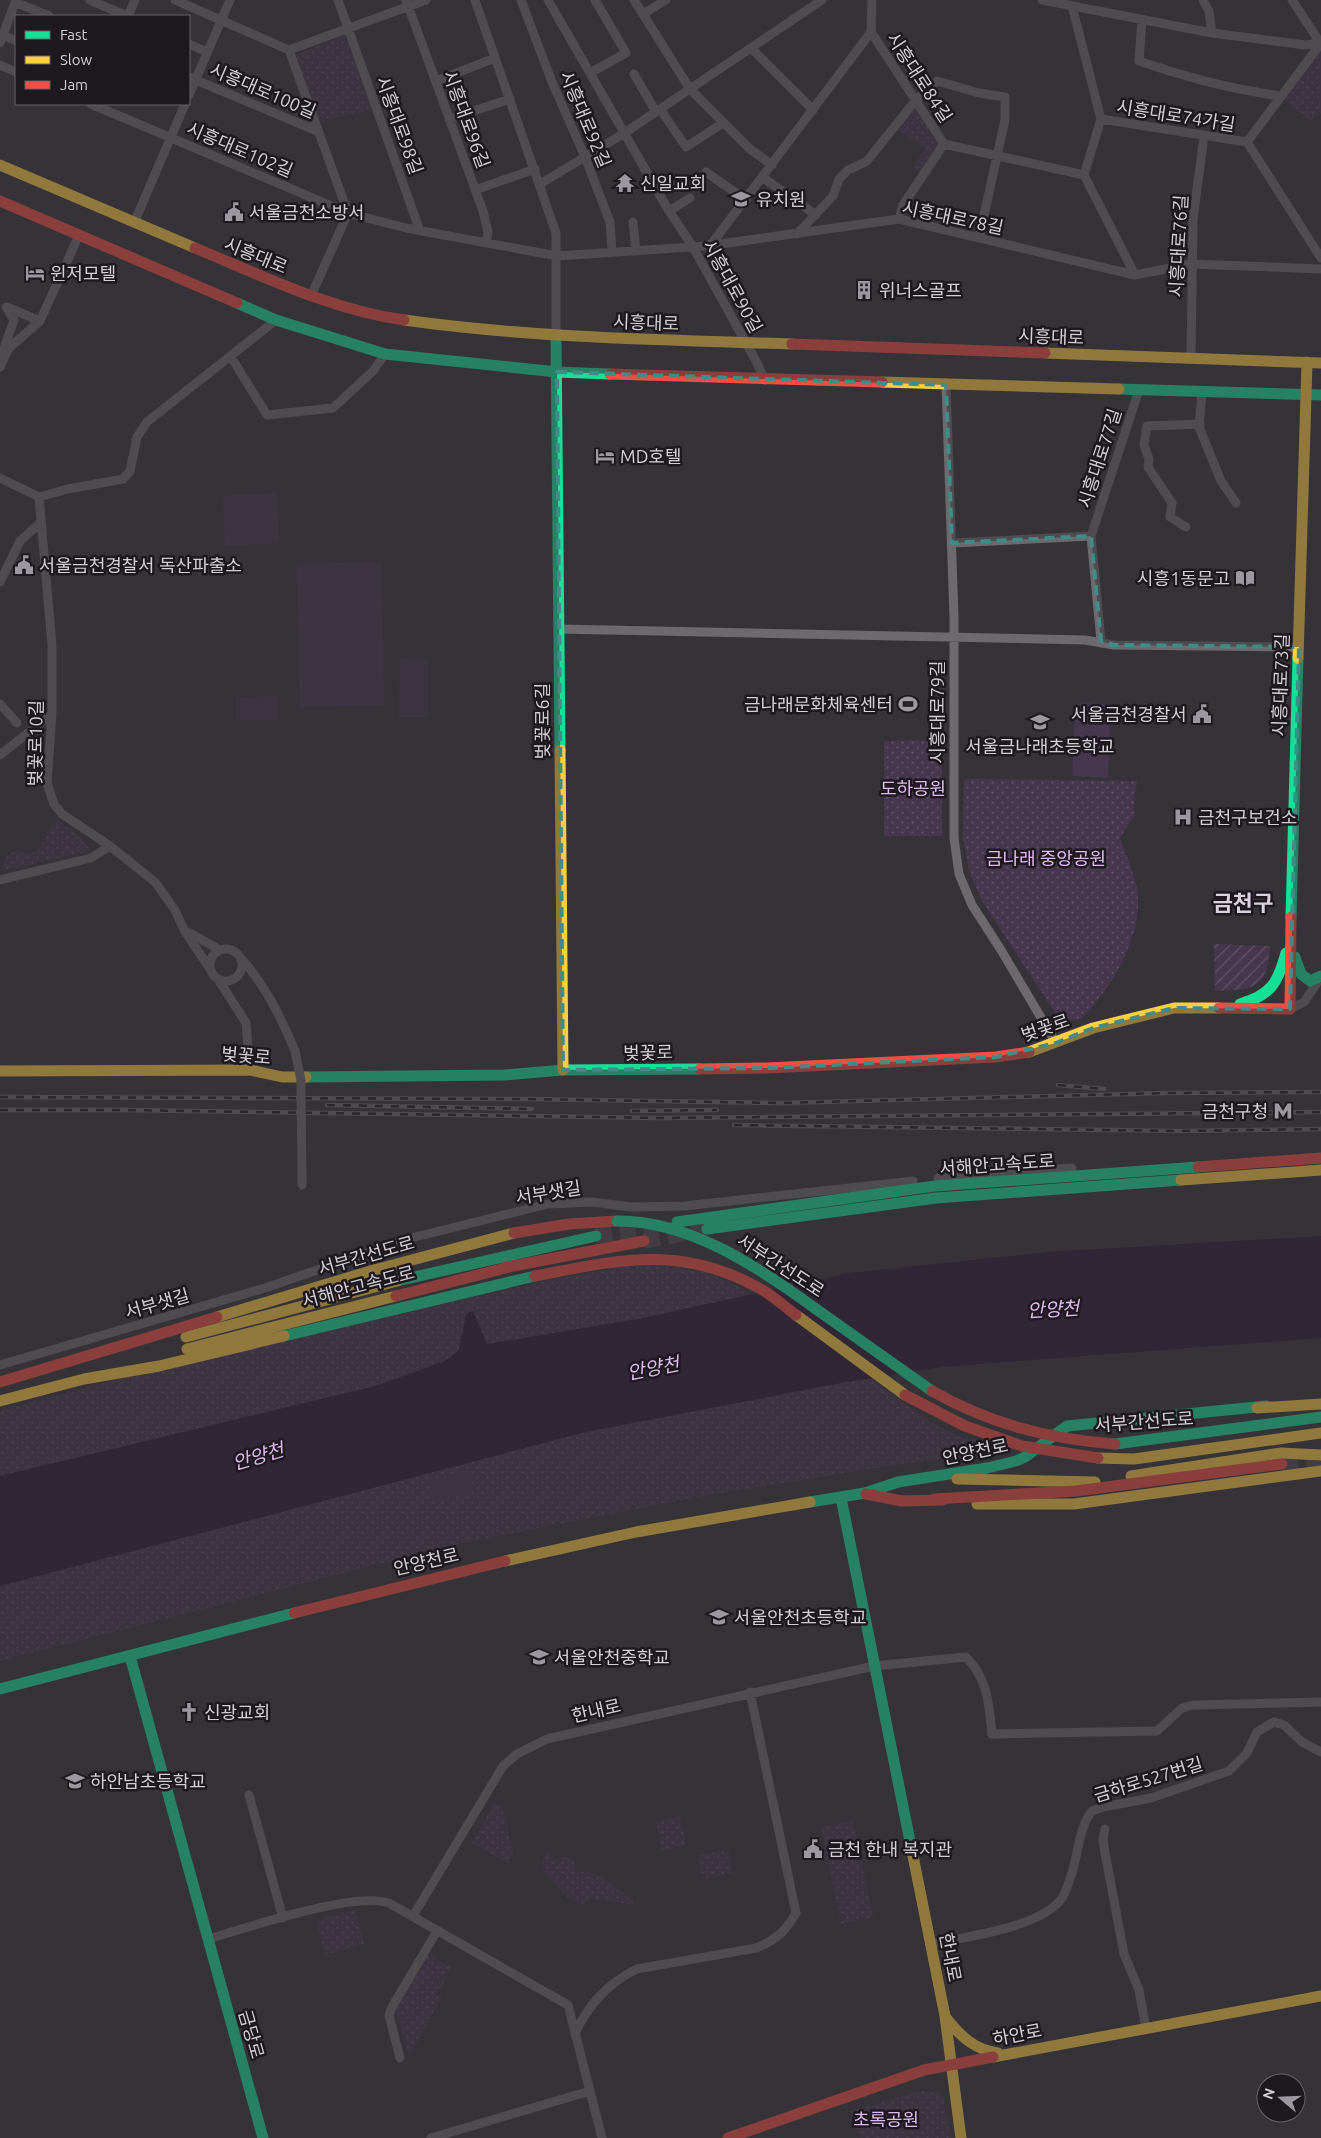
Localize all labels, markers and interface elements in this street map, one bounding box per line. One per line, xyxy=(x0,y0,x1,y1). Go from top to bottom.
legend xyxy=(15,15,190,105)
text: Fast xyxy=(60,26,88,43)
street label: 시흥대로84길 xyxy=(884,28,956,126)
text: Slow xyxy=(60,51,93,68)
street label: 시흥대로100길 xyxy=(207,59,319,121)
street label: 시흥대로96길 xyxy=(440,67,494,171)
street label: 시흥대로92길 xyxy=(557,68,615,170)
street label: 시흥대로98길 xyxy=(373,73,427,177)
text: Jam xyxy=(60,76,88,93)
street label: 시흥대로74가길 xyxy=(1115,96,1237,134)
street label: 시흥대로102길 xyxy=(184,118,296,180)
temple icon: 신일교회 xyxy=(614,172,636,194)
place label: 신일교회 xyxy=(640,173,706,193)
school or university icon: 유치원 xyxy=(730,188,752,210)
place label: 유치원 xyxy=(756,189,806,209)
street label: 시흥대로76길 xyxy=(1165,194,1191,298)
street label: 시흥대로78길 xyxy=(900,196,1006,238)
public building icon: 서울금천소방서 xyxy=(223,201,245,223)
place label: 서울금천소방서 xyxy=(249,202,365,222)
street label: 시흥대로 xyxy=(222,233,290,277)
street label: 시흥대로90길 xyxy=(699,236,767,336)
hotel icon: 윈저모텔 xyxy=(24,262,46,284)
place label: 윈저모텔 xyxy=(50,263,116,283)
building icon: 위너스골프 xyxy=(853,279,875,301)
place label: 위너스골프 xyxy=(879,280,962,300)
street label: 시흥대로 xyxy=(613,311,679,333)
street label: 시흥대로 xyxy=(1018,325,1084,347)
street label: 시흥대로77길 xyxy=(1074,406,1124,510)
hotel icon: MD호텔 xyxy=(594,445,616,467)
place label: MD호텔 xyxy=(620,446,681,466)
public building icon: 서울금천경찰서 독산파출소 xyxy=(13,554,35,576)
place label: 서울금천경찰서 독산파출소 xyxy=(39,555,242,575)
library icon: 시흥1동문고 xyxy=(1234,567,1256,589)
place label: 시흥1동문고 xyxy=(1137,568,1230,588)
street label: 시흥대로73길 xyxy=(1268,633,1292,737)
street label: 시흥대로79길 xyxy=(927,660,947,764)
street label: 벚꽃로6길 xyxy=(532,683,552,759)
sports icon: 금나래문화체육센터 xyxy=(897,693,919,715)
place label: 금나래문화체육센터 xyxy=(744,694,893,714)
street label: 벚꽃로10길 xyxy=(24,700,46,786)
public building icon: 서울금천경찰서 xyxy=(1191,703,1213,725)
place label: 서울금천경찰서 xyxy=(1071,704,1187,724)
school or university icon: 서울금나래초등학교 xyxy=(1029,711,1051,733)
place label: 서울금나래초등학교 xyxy=(965,736,1115,756)
park label: 도하공원 xyxy=(880,778,946,798)
hospital icon: 금천구보건소 xyxy=(1172,806,1194,828)
place label: 금천구보건소 xyxy=(1198,807,1297,827)
park label: 금나래 중앙공원 xyxy=(986,848,1106,868)
district label: 금천구 xyxy=(1213,890,1273,915)
street label: 벚꽃로 xyxy=(1018,1009,1072,1045)
street label: 벚꽃로 xyxy=(623,1042,673,1062)
street label: 벚꽃로 xyxy=(220,1043,272,1067)
metro station icon: 금천구청 xyxy=(1272,1100,1294,1122)
place label: 금천구청 xyxy=(1202,1101,1268,1121)
street label: 서해안고속도로 xyxy=(938,1150,1056,1178)
street label: 서부샛길 xyxy=(514,1177,582,1207)
street label: 서부간선도로 xyxy=(734,1230,828,1300)
street label: 서부간선도로 xyxy=(315,1232,417,1278)
street label: 서해안고속도로 xyxy=(299,1261,417,1311)
street label: 서부샛길 xyxy=(122,1284,192,1322)
water label: 안양천 xyxy=(1026,1297,1081,1321)
water label: 안양천 xyxy=(625,1352,682,1384)
street label: 서부간선도로 xyxy=(1094,1408,1194,1434)
street label: 안양천로 xyxy=(941,1434,1009,1468)
water label: 안양천 xyxy=(230,1438,288,1474)
street label: 안양천로 xyxy=(391,1544,461,1578)
school or university icon: 서울안천초등학교 xyxy=(708,1606,730,1628)
place label: 서울안천초등학교 xyxy=(734,1607,866,1627)
school or university icon: 서울안천중학교 xyxy=(528,1646,550,1668)
place label: 서울안천중학교 xyxy=(554,1647,670,1667)
street label: 한내로 xyxy=(570,1695,622,1725)
church icon: 신광교회 xyxy=(178,1701,200,1723)
place label: 신광교회 xyxy=(204,1702,270,1722)
street label: 금하로527번길 xyxy=(1091,1753,1205,1805)
school or university icon: 하안남초등학교 xyxy=(64,1770,86,1792)
place label: 하안남초등학교 xyxy=(90,1771,206,1791)
public building icon: 금천 한내 복지관 xyxy=(802,1838,824,1860)
place label: 금천 한내 복지관 xyxy=(828,1839,953,1859)
street label: 한내로 xyxy=(936,1931,966,1983)
street label: 금당로 xyxy=(236,2007,268,2061)
street label: 하안로 xyxy=(991,2019,1043,2049)
north arrow xyxy=(1256,2073,1306,2123)
text: N xyxy=(1259,2086,1278,2101)
park label: 초록공원 xyxy=(853,2109,919,2129)

